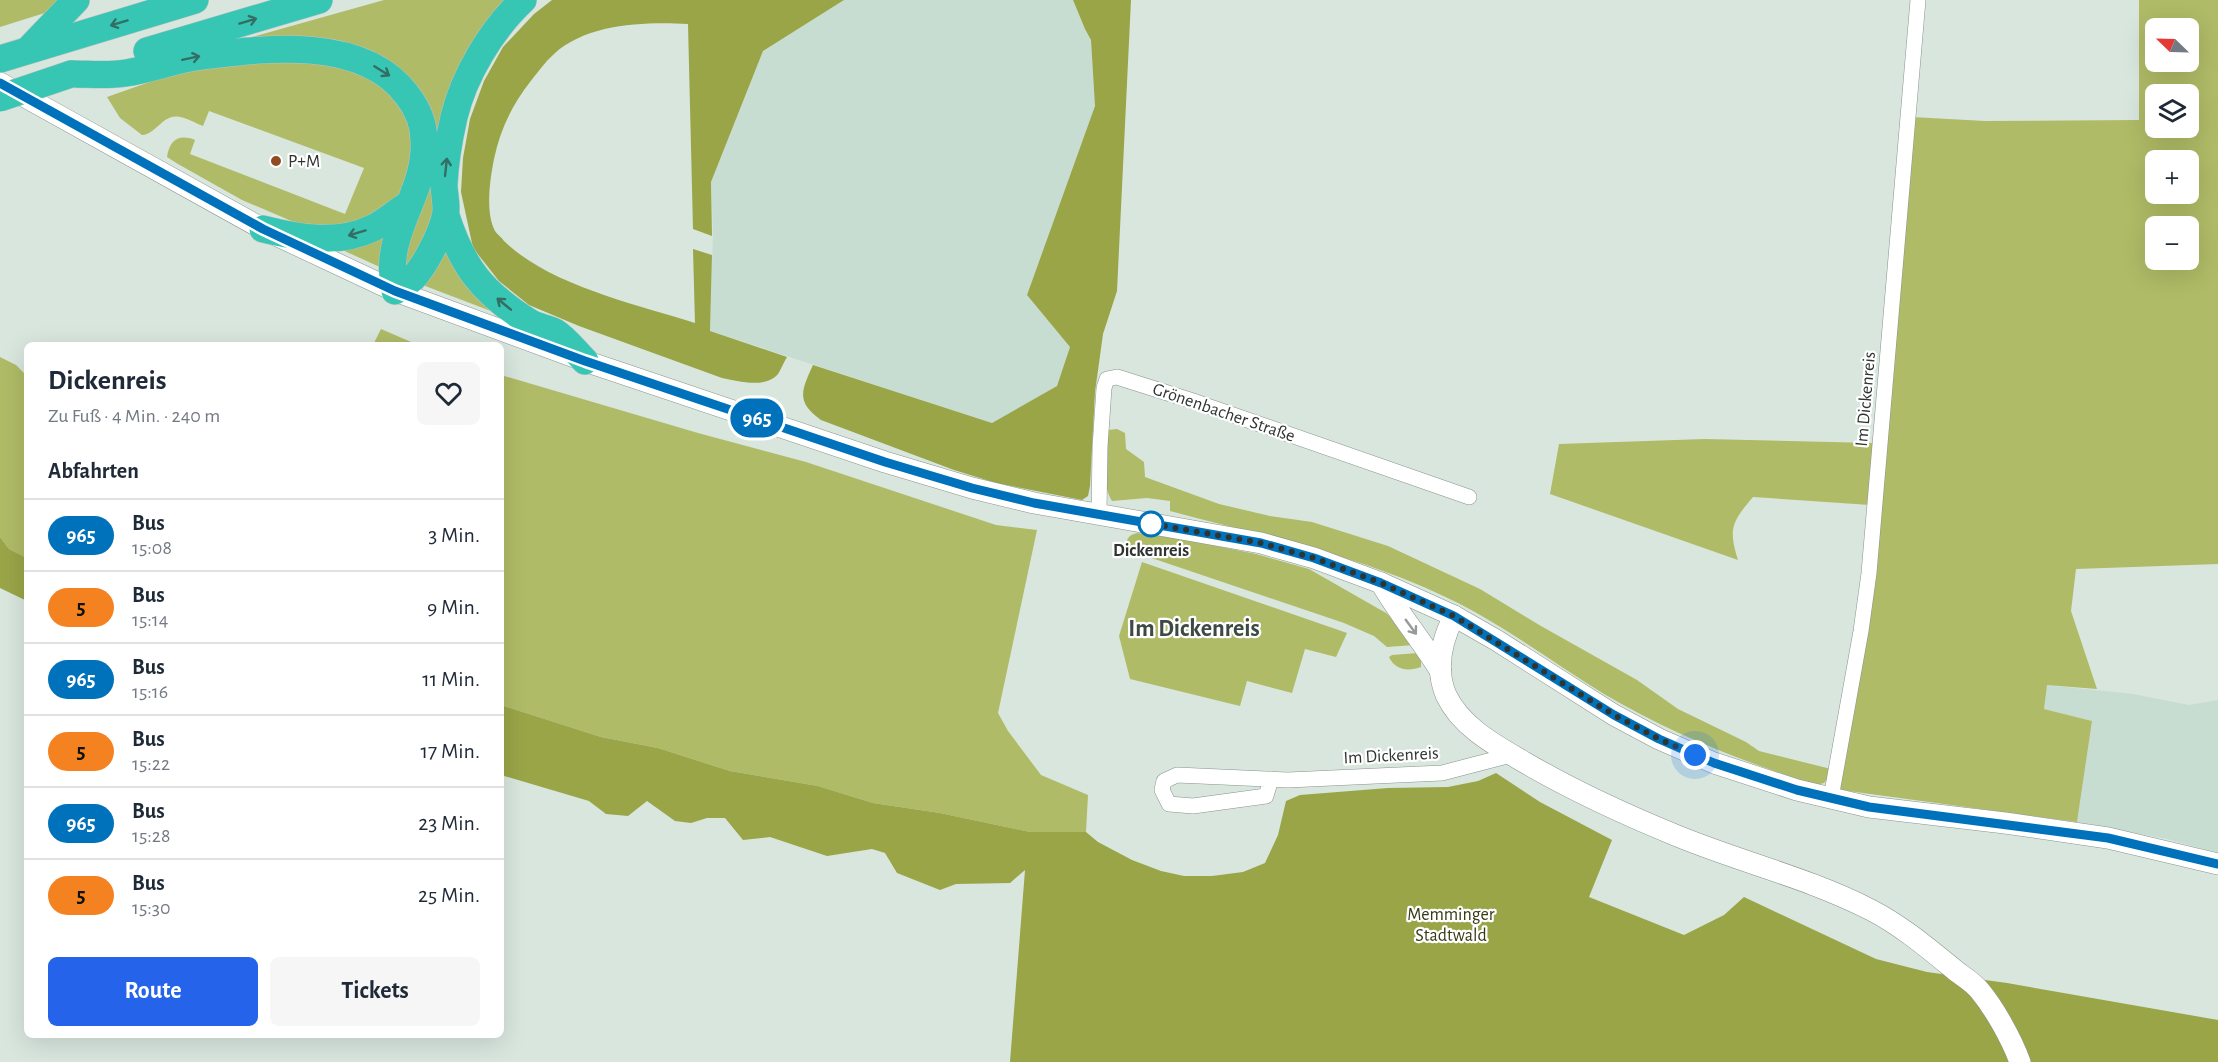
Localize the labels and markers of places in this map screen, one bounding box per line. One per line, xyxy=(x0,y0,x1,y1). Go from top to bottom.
place label: P+M xyxy=(288,153,320,171)
marker: P+M xyxy=(269,154,283,168)
marker: Dickenreis xyxy=(1138,511,1164,537)
place label: Dickenreis xyxy=(1113,542,1189,560)

